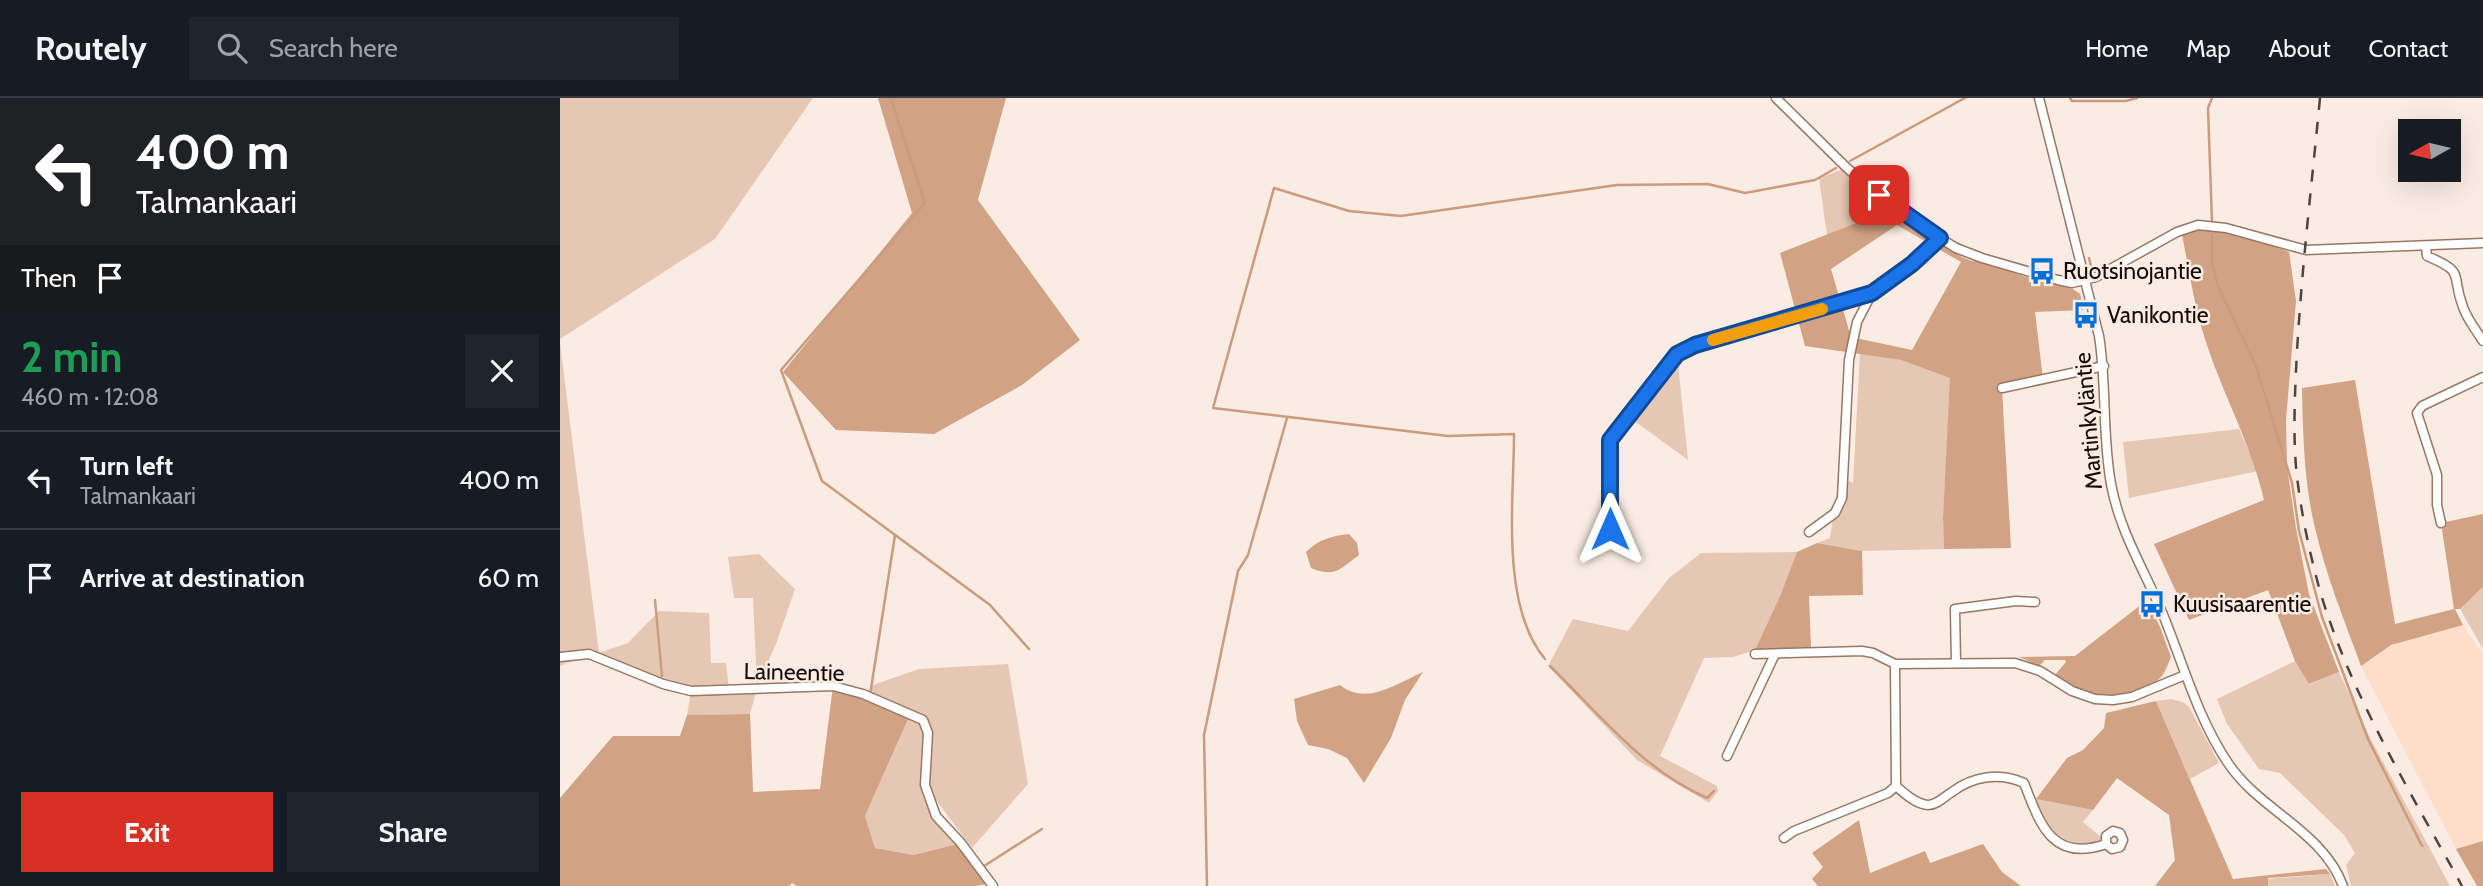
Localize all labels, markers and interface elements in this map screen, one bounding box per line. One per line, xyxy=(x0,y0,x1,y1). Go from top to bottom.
search box xyxy=(189,17,679,80)
text: Routely xyxy=(35,28,147,68)
icon: search xyxy=(213,29,251,67)
text: Search here xyxy=(269,32,398,64)
text: Home xyxy=(2085,34,2148,63)
text: Map xyxy=(2186,34,2231,63)
text: About xyxy=(2269,34,2331,63)
text: Contact xyxy=(2369,34,2448,63)
north arrow xyxy=(2398,119,2460,182)
map controls xyxy=(2398,119,2461,182)
text: 400 m xyxy=(136,122,289,181)
icon: left xyxy=(21,126,112,217)
pin xyxy=(1849,165,1909,225)
icon: arrive xyxy=(1860,176,1898,214)
text: Talmankaari xyxy=(136,182,297,221)
bus stop icon: Ruotsinojantie xyxy=(2027,256,2057,286)
place label: Ruotsinojantie xyxy=(2063,257,2202,285)
icon: arrive xyxy=(91,259,129,297)
text: Then xyxy=(21,262,77,294)
bus stop icon: Vanikontie xyxy=(2071,300,2101,330)
place label: Vanikontie xyxy=(2107,301,2209,329)
text: 2 min xyxy=(21,331,122,383)
button: close xyxy=(465,334,539,408)
street label: Martinkyläntie xyxy=(2068,351,2108,491)
text: 460 m · 12:08 xyxy=(21,383,159,411)
text: Turn left xyxy=(80,450,173,482)
icon: left xyxy=(21,461,59,499)
text: 400 m xyxy=(459,464,539,496)
text: Talmankaari xyxy=(80,482,196,510)
position arrow xyxy=(1573,492,1647,566)
icon: arrive xyxy=(21,559,59,597)
text: Arrive at destination xyxy=(80,562,305,594)
text: 60 m xyxy=(477,562,539,594)
bus stop icon: Kuusisaarentie xyxy=(2137,589,2167,619)
place label: Kuusisaarentie xyxy=(2173,590,2312,618)
street label: Laineentie xyxy=(743,657,845,687)
button: Exit xyxy=(21,792,273,872)
button: Share xyxy=(287,792,539,872)

